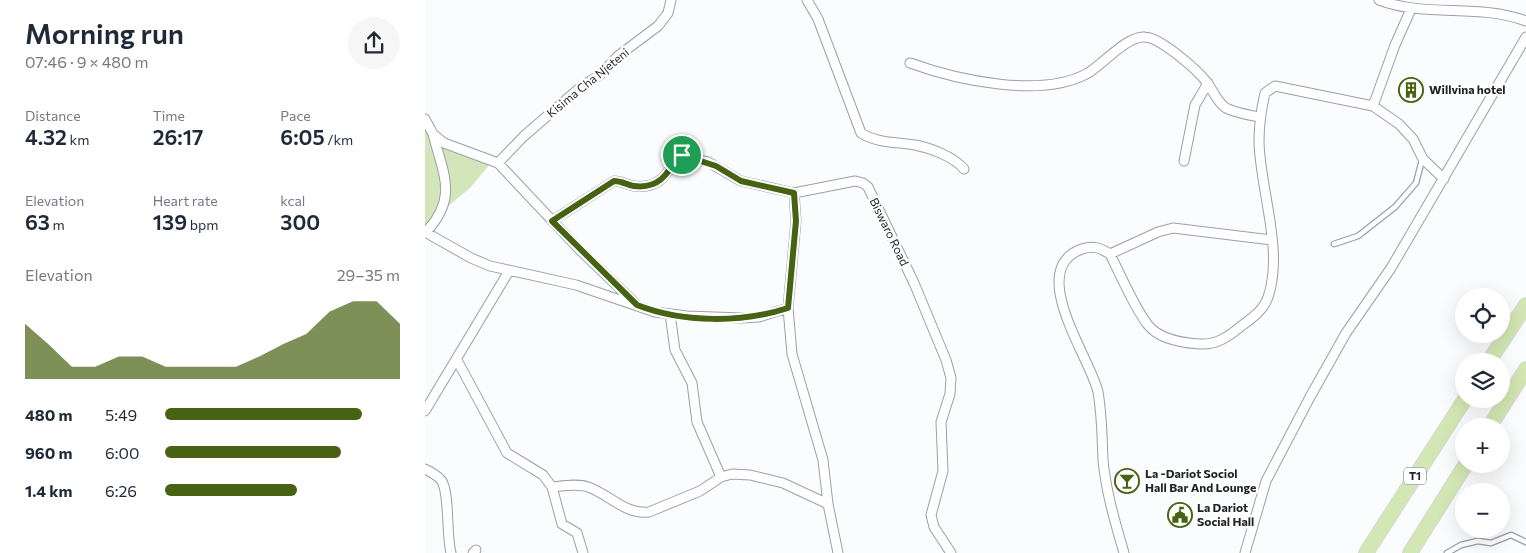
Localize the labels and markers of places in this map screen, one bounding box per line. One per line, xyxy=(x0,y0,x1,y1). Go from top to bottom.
building icon: Willvina hotel xyxy=(1398,77,1424,103)
place label: Willvina hotel xyxy=(1429,82,1506,96)
pin xyxy=(661,134,703,176)
place label: La -Dariot Sociol Hall Bar And Lounge xyxy=(1145,466,1256,494)
bar icon: La -Dariot Sociol Hall Bar And Lounge xyxy=(1114,468,1140,494)
place label: La Dariot Social Hall xyxy=(1197,500,1254,528)
public building icon: La Dariot Social Hall xyxy=(1167,502,1193,528)

